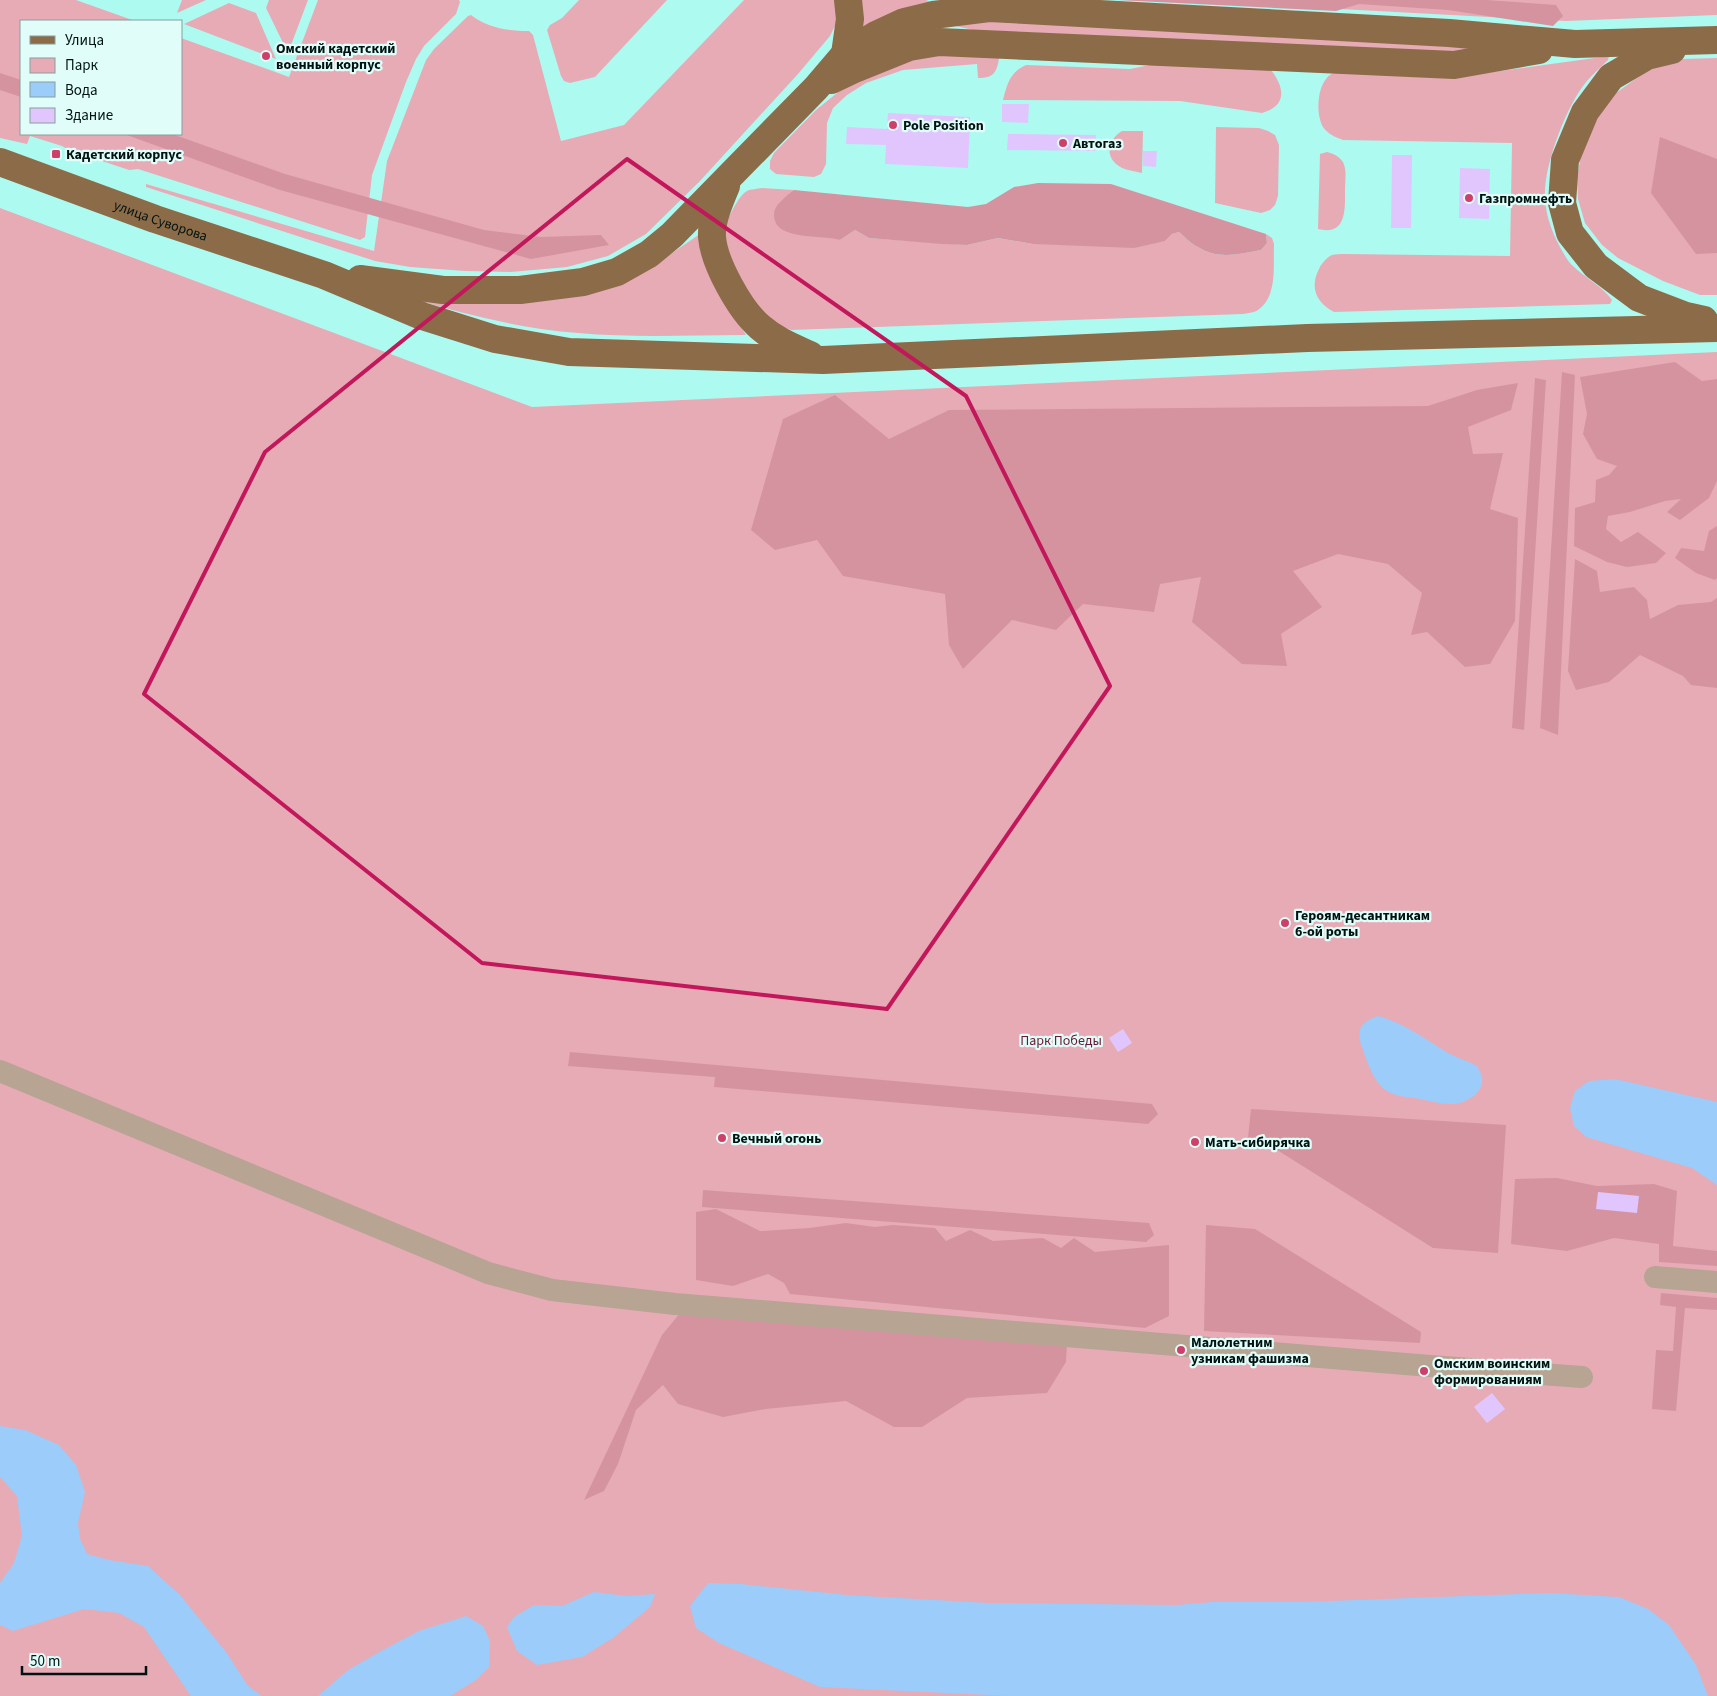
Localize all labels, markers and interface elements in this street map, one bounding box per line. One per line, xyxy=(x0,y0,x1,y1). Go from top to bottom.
legend xyxy=(20,20,182,135)
text: Улица xyxy=(65,30,104,51)
place label: Омский кадетский военный корпус xyxy=(276,39,396,75)
marker: Омский кадетский военный корпус xyxy=(260,50,272,62)
text: Парк xyxy=(65,55,99,76)
text: Вода xyxy=(65,80,98,101)
text: Здание xyxy=(65,105,113,126)
place label: Pole Position xyxy=(903,116,984,136)
marker: Pole Position xyxy=(887,119,899,131)
place label: Автогаз xyxy=(1072,134,1122,154)
marker: Автогаз xyxy=(1057,137,1069,149)
place label: Кадетский корпус xyxy=(66,145,183,165)
marker: Кадетский корпус xyxy=(50,148,62,160)
place label: Газпромнефть xyxy=(1479,189,1572,209)
marker: Газпромнефть xyxy=(1463,192,1475,204)
street label: улица Суворова xyxy=(111,196,210,247)
place label: Героям-десантникам 6-ой роты xyxy=(1295,906,1430,942)
marker: Героям-десантникам 6-ой роты xyxy=(1279,917,1291,929)
park label: Парк Победы xyxy=(1020,1031,1102,1051)
place label: Вечный огонь xyxy=(732,1129,821,1149)
marker: Вечный огонь xyxy=(716,1132,728,1144)
place label: Мать-сибирячка xyxy=(1205,1133,1310,1153)
marker: Мать-сибирячка xyxy=(1189,1136,1201,1148)
place label: Малолетним узникам фашизма xyxy=(1191,1333,1309,1369)
marker: Малолетним узникам фашизма xyxy=(1175,1344,1187,1356)
place label: Омским воинским формированиям xyxy=(1434,1354,1550,1390)
marker: Омским воинским формированиям xyxy=(1418,1365,1430,1377)
scale bar xyxy=(22,1644,146,1676)
text: 50 m xyxy=(30,1651,60,1672)

